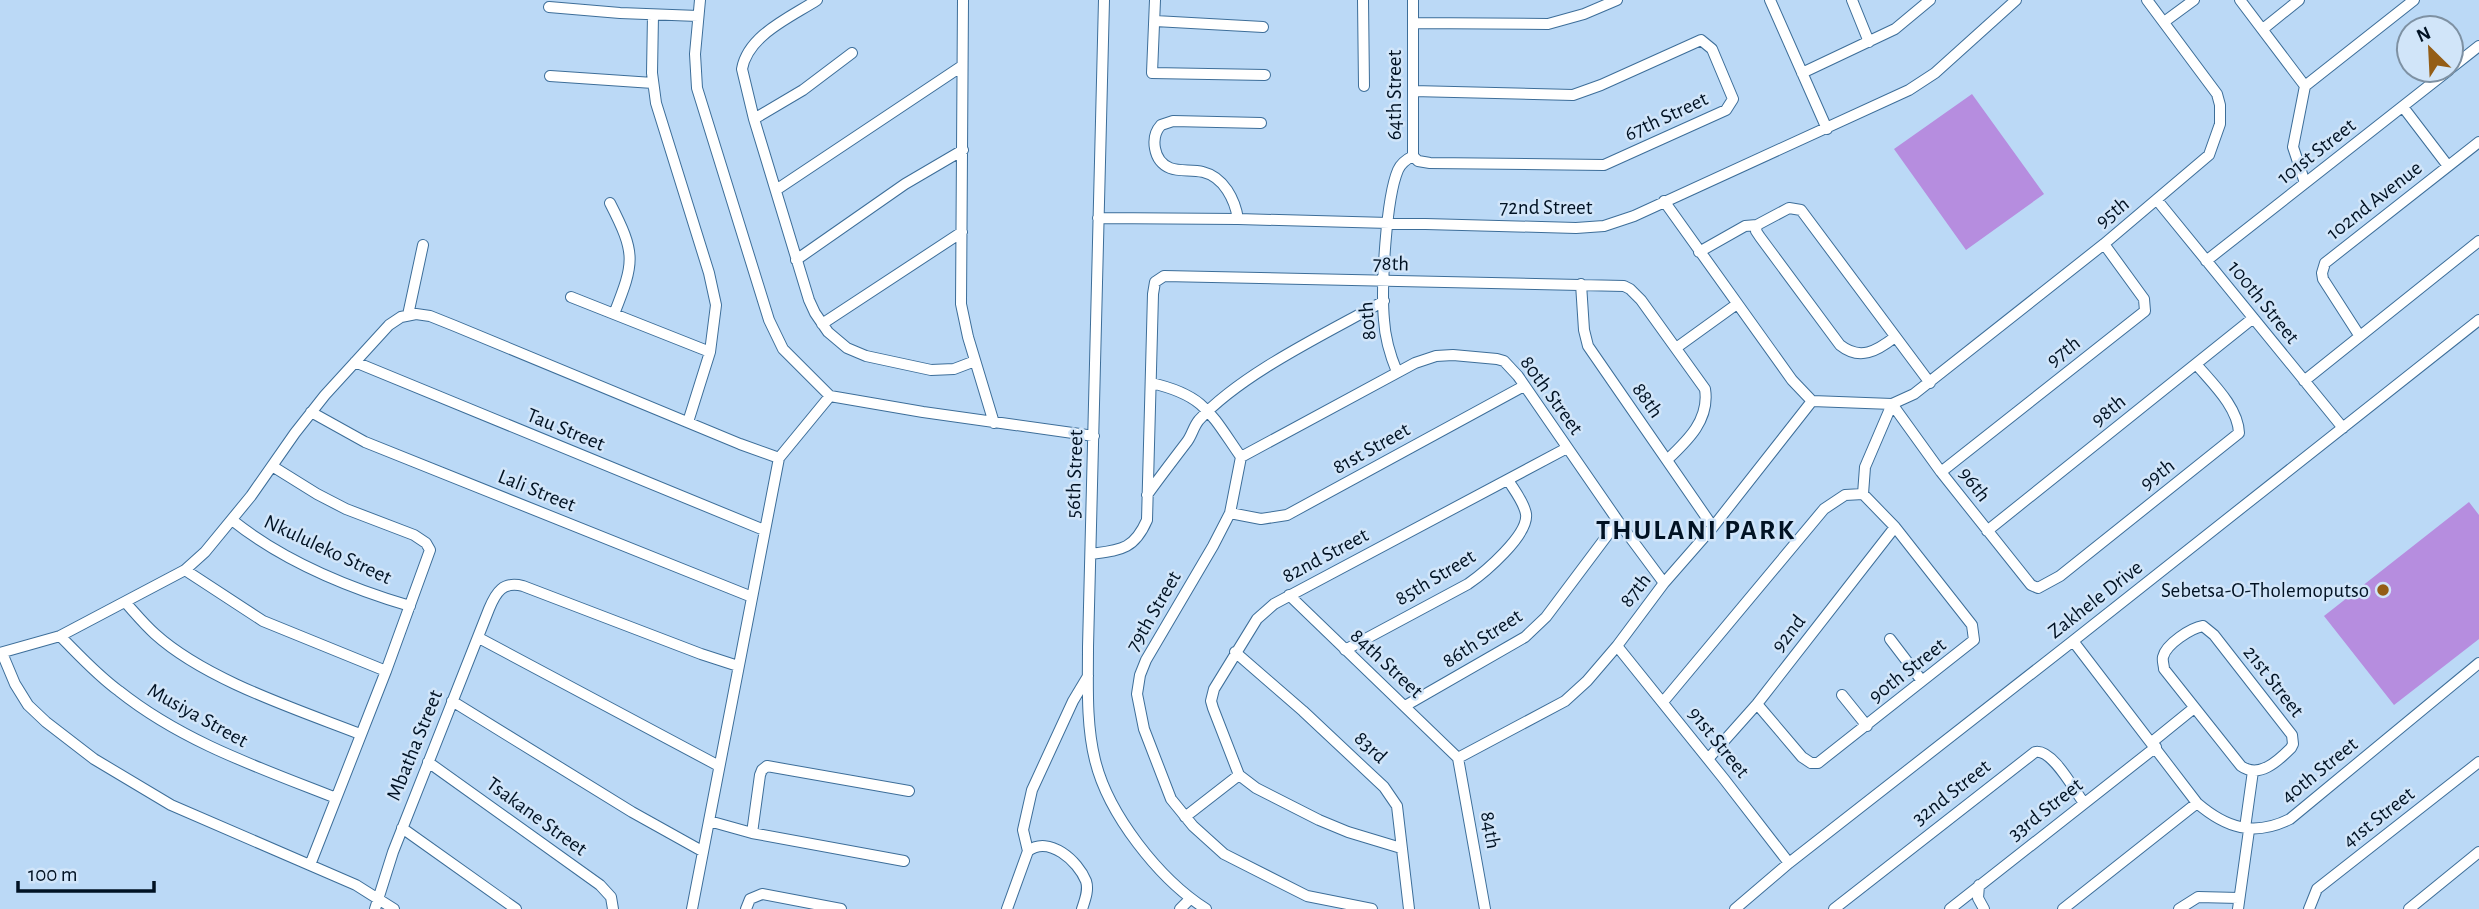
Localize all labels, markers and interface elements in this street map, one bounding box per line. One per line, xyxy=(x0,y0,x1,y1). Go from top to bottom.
north arrow xyxy=(2395,14,2465,84)
text: N xyxy=(2414,23,2434,46)
street label: 64th Street xyxy=(1384,49,1405,140)
street label: 67th Street xyxy=(1621,88,1711,145)
street label: 101st Street xyxy=(2273,114,2360,188)
street label: 102nd Avenue xyxy=(2323,157,2426,244)
street label: 95th xyxy=(2092,193,2133,232)
street label: 72nd Street xyxy=(1500,197,1593,218)
street label: 78th xyxy=(1373,253,1409,274)
street label: 100th Street xyxy=(2224,257,2303,348)
street label: 80th xyxy=(1355,301,1380,341)
street label: 97th xyxy=(2043,332,2084,371)
street label: 80th Street xyxy=(1516,352,1587,439)
street label: 88th xyxy=(1628,379,1667,422)
street label: 98th xyxy=(2087,390,2129,430)
street label: Tau Street xyxy=(524,404,608,455)
street label: 81st Street xyxy=(1329,419,1414,478)
street label: 56th Street xyxy=(1062,429,1087,519)
street label: 99th xyxy=(2136,455,2178,494)
street label: 96th xyxy=(1955,463,1994,505)
street label: Lali Street xyxy=(495,465,579,516)
street label: Nkululeko Street xyxy=(261,511,395,588)
district label: THULANI PARK xyxy=(1596,517,1796,545)
street label: 82nd Street xyxy=(1279,524,1372,587)
street label: 85th Street xyxy=(1392,545,1479,609)
street label: Zakhele Drive xyxy=(2044,556,2146,642)
street label: 79th Street xyxy=(1122,567,1185,655)
street label: 87th xyxy=(1616,570,1655,611)
place label: Sebetsa-O-Tholemoputso xyxy=(2161,580,2369,601)
marker: Sebetsa-O-Tholemoputso xyxy=(2375,582,2391,598)
street label: 86th Street xyxy=(1439,605,1526,672)
street label: 92nd xyxy=(1767,611,1809,656)
street label: 84th Street xyxy=(1346,625,1427,702)
street label: 90th Street xyxy=(1865,634,1950,707)
street label: 21st Street xyxy=(2239,642,2308,721)
street label: Musiya Street xyxy=(144,679,252,752)
street label: Mbatha Street xyxy=(383,687,446,803)
street label: 91st Street xyxy=(1684,703,1754,782)
street label: 83rd xyxy=(1350,727,1391,767)
street label: 40th Street xyxy=(2277,733,2362,807)
street label: 32nd Street xyxy=(1908,755,1995,829)
street label: Tsakane Street xyxy=(483,773,591,860)
street label: 33rd Street xyxy=(2004,774,2087,845)
street label: 41st Street xyxy=(2338,783,2418,852)
street label: 84th xyxy=(1477,810,1504,850)
scale bar xyxy=(18,850,154,894)
text: 100 m xyxy=(28,864,78,885)

